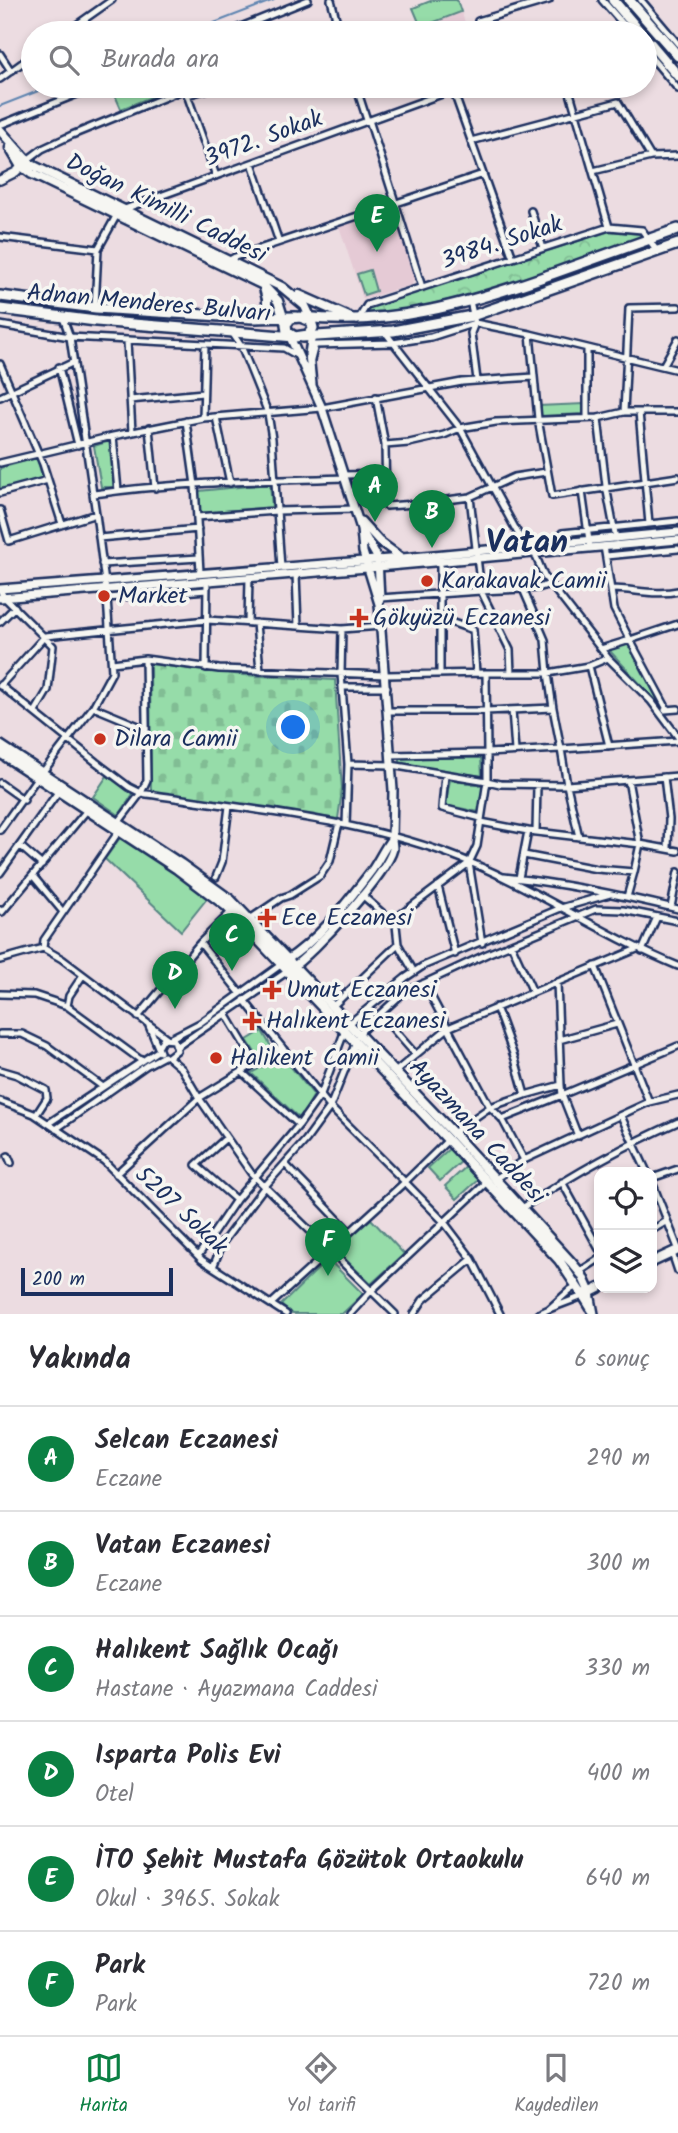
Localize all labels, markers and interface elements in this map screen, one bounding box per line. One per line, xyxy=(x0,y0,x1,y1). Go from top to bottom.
search box xyxy=(21,21,657,98)
text: Burada ara xyxy=(101,39,219,81)
icon: search xyxy=(45,41,83,79)
street label: 3972. Sokak xyxy=(199,99,329,178)
street label: Doğan Kimilli Caddesi xyxy=(59,143,274,275)
pin: E xyxy=(354,194,400,252)
street label: 3984. Sokak xyxy=(436,205,569,281)
street label: Adnan Menderes Bulvarı xyxy=(25,274,273,334)
pin: A xyxy=(352,464,398,522)
pin: B xyxy=(409,490,455,548)
district label: Vatan xyxy=(486,518,568,569)
place label: Karakavak Camii xyxy=(441,562,608,601)
marker: Karakavak Camii xyxy=(419,573,435,589)
place label: Market xyxy=(118,577,188,616)
marker: Market xyxy=(96,588,112,604)
place label: Gökyüzü Eczanesi xyxy=(373,599,552,638)
marker: Gökyüzü Eczanesi xyxy=(351,610,367,626)
your location xyxy=(276,710,310,744)
place label: Dilara Camii xyxy=(114,720,239,759)
marker: Dilara Camii xyxy=(92,731,108,747)
place label: Ece Eczanesi xyxy=(281,899,413,938)
marker: Ece Eczanesi xyxy=(259,910,275,926)
pin: C xyxy=(209,913,255,971)
pin: D xyxy=(152,951,198,1009)
place label: Umut Eczanesi xyxy=(286,971,437,1010)
marker: Umut Eczanesi xyxy=(264,982,280,998)
place label: Halıkent Eczanesi xyxy=(266,1002,447,1041)
marker: Halıkent Eczanesi xyxy=(244,1013,260,1029)
place label: Halikent Camii xyxy=(230,1039,380,1078)
marker: Halikent Camii xyxy=(208,1050,224,1066)
street label: Ayazmana Caddesi xyxy=(399,1050,556,1215)
street label: 5207 Sokak xyxy=(125,1157,238,1266)
map controls xyxy=(594,1167,657,1293)
button: locate xyxy=(594,1167,657,1230)
pin: F xyxy=(305,1218,351,1276)
button: layers xyxy=(594,1230,657,1293)
scale bar xyxy=(21,1265,173,1297)
text: 200 m xyxy=(32,1265,85,1295)
text: Yakında xyxy=(28,1336,131,1384)
text: 6 sonuç xyxy=(574,1342,650,1378)
text: Selcan Eczanesi xyxy=(95,1420,278,1462)
text: A xyxy=(44,1441,58,1477)
text: 290 m xyxy=(586,1441,650,1477)
text: Eczane xyxy=(95,1462,162,1498)
text: Vatan Eczanesi xyxy=(95,1525,270,1567)
text: B xyxy=(44,1546,58,1582)
text: 300 m xyxy=(586,1546,650,1582)
text: Eczane xyxy=(95,1567,162,1603)
text: Halıkent Sağlık Ocağı xyxy=(95,1630,338,1672)
text: C xyxy=(44,1651,58,1687)
text: 330 m xyxy=(585,1651,650,1687)
text: Hastane · Ayazmana Caddesi xyxy=(95,1672,377,1708)
text: Isparta Polis Evi xyxy=(95,1735,281,1777)
text: D xyxy=(43,1756,59,1792)
text: 400 m xyxy=(587,1756,650,1792)
text: Otel xyxy=(95,1777,134,1813)
text: İTO Şehit Mustafa Gözütok Ortaokulu xyxy=(95,1840,523,1882)
text: E xyxy=(45,1861,57,1897)
text: 640 m xyxy=(586,1861,650,1897)
text: Okul · 3965. Sokak xyxy=(95,1882,280,1918)
text: Park xyxy=(95,1945,145,1987)
text: F xyxy=(45,1966,57,2002)
text: 720 m xyxy=(587,1966,650,2002)
text: Park xyxy=(95,1987,137,2023)
tab: Harita xyxy=(79,2049,128,2121)
tab: Yol tarifi xyxy=(287,2049,356,2121)
tab: Kaydedilen xyxy=(514,2049,599,2121)

